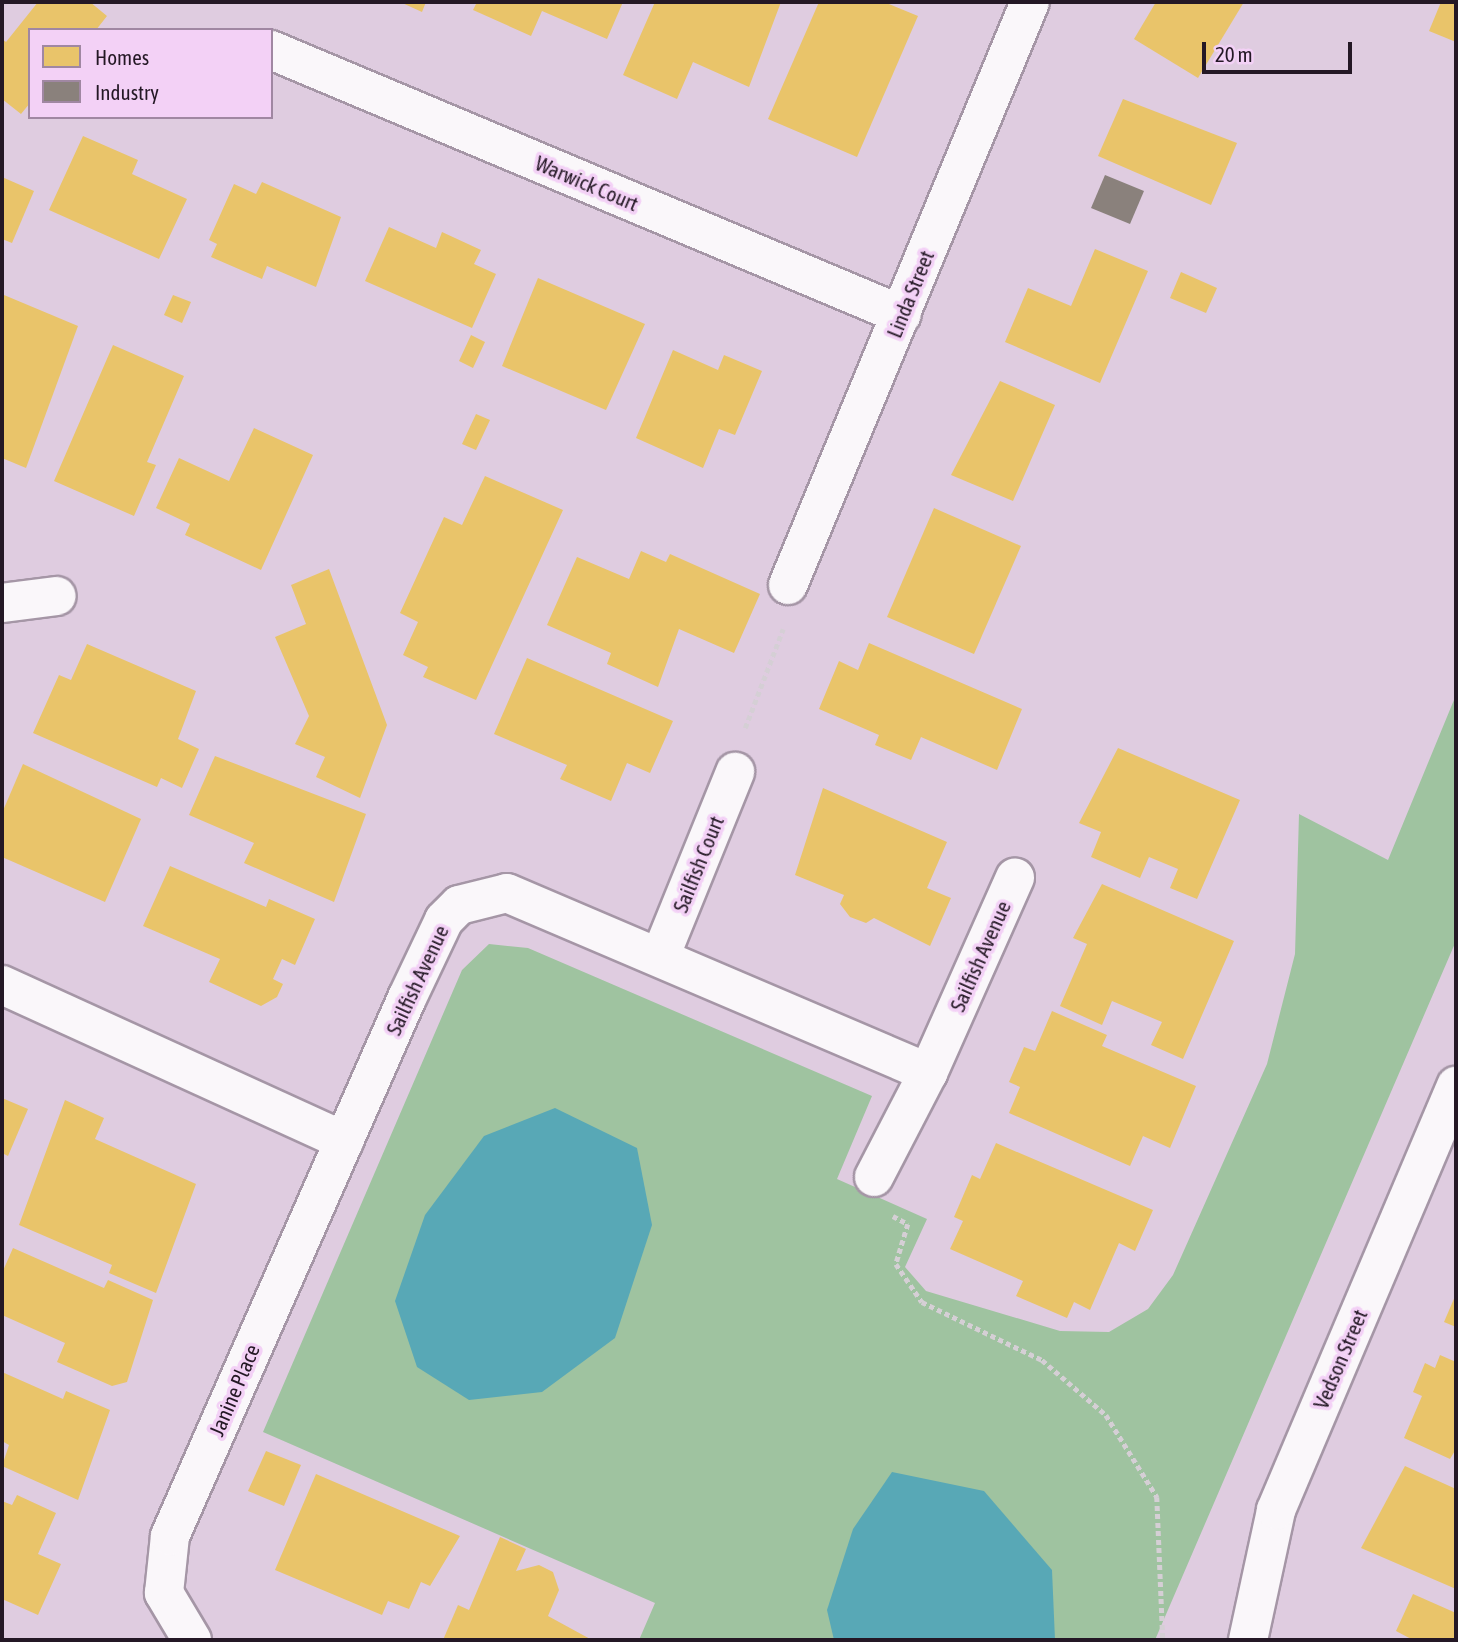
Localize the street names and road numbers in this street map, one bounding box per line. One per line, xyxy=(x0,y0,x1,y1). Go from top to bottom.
street label: Warwick Court xyxy=(532,150,642,216)
street label: Linda Street xyxy=(881,247,939,341)
street label: Sailfish Court xyxy=(667,812,729,916)
street label: Sailfish Avenue xyxy=(944,897,1016,1015)
street label: Sailfish Avenue xyxy=(381,921,453,1039)
street label: Vedson Street xyxy=(1308,1306,1372,1412)
street label: Janine Place xyxy=(203,1340,265,1440)

